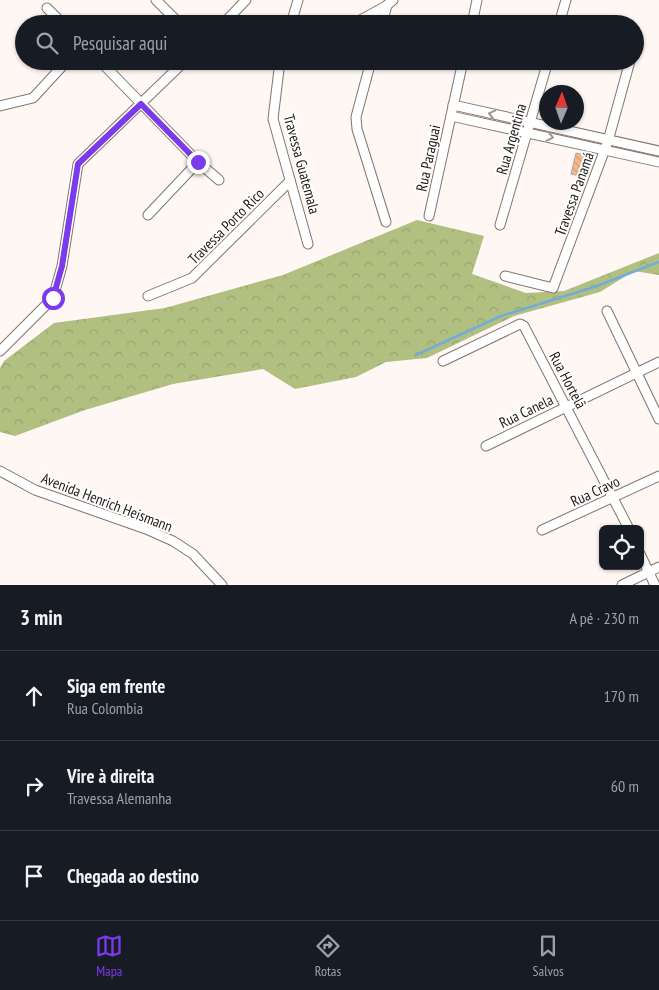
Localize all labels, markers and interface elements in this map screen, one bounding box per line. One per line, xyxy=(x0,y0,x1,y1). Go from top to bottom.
search box xyxy=(15,15,644,70)
icon: search xyxy=(33,29,61,57)
text: Pesquisar aqui xyxy=(73,31,167,55)
north arrow xyxy=(539,85,584,130)
street label: Rua Argentina xyxy=(492,101,530,177)
one-way arrow xyxy=(487,109,496,120)
street label: Travessa Guatemala xyxy=(280,112,324,216)
street label: Rua Paraguai xyxy=(412,123,444,193)
one-way arrow xyxy=(545,132,554,142)
street label: Travessa Panamá xyxy=(550,150,598,238)
route end xyxy=(187,151,210,174)
street label: Travessa Porto Rico xyxy=(184,184,268,268)
route start xyxy=(42,287,65,310)
street label: Rua Hortelã xyxy=(545,348,591,412)
street label: Rua Canela xyxy=(496,390,556,432)
street label: Avenida Henrich Heismann xyxy=(39,468,175,536)
street label: Rua Cravo xyxy=(567,471,623,511)
map controls xyxy=(599,525,644,570)
button: locate xyxy=(599,525,644,570)
text: 3 min xyxy=(20,604,62,631)
text: A pé · 230 m xyxy=(569,608,639,628)
text: Siga em frente xyxy=(67,674,165,698)
icon: ahead xyxy=(20,682,48,710)
text: 170 m xyxy=(604,686,639,706)
text: Rua Colombia xyxy=(67,698,143,718)
text: Vire à direita xyxy=(67,764,154,788)
icon: right xyxy=(20,772,48,800)
text: 60 m xyxy=(611,776,639,796)
text: Travessa Alemanha xyxy=(67,788,172,808)
icon: arrive xyxy=(20,862,48,890)
text: Chegada ao destino xyxy=(67,864,199,888)
tab: Mapa xyxy=(95,932,123,980)
tab: Rotas xyxy=(314,932,342,980)
tab: Salvos xyxy=(533,932,564,980)

